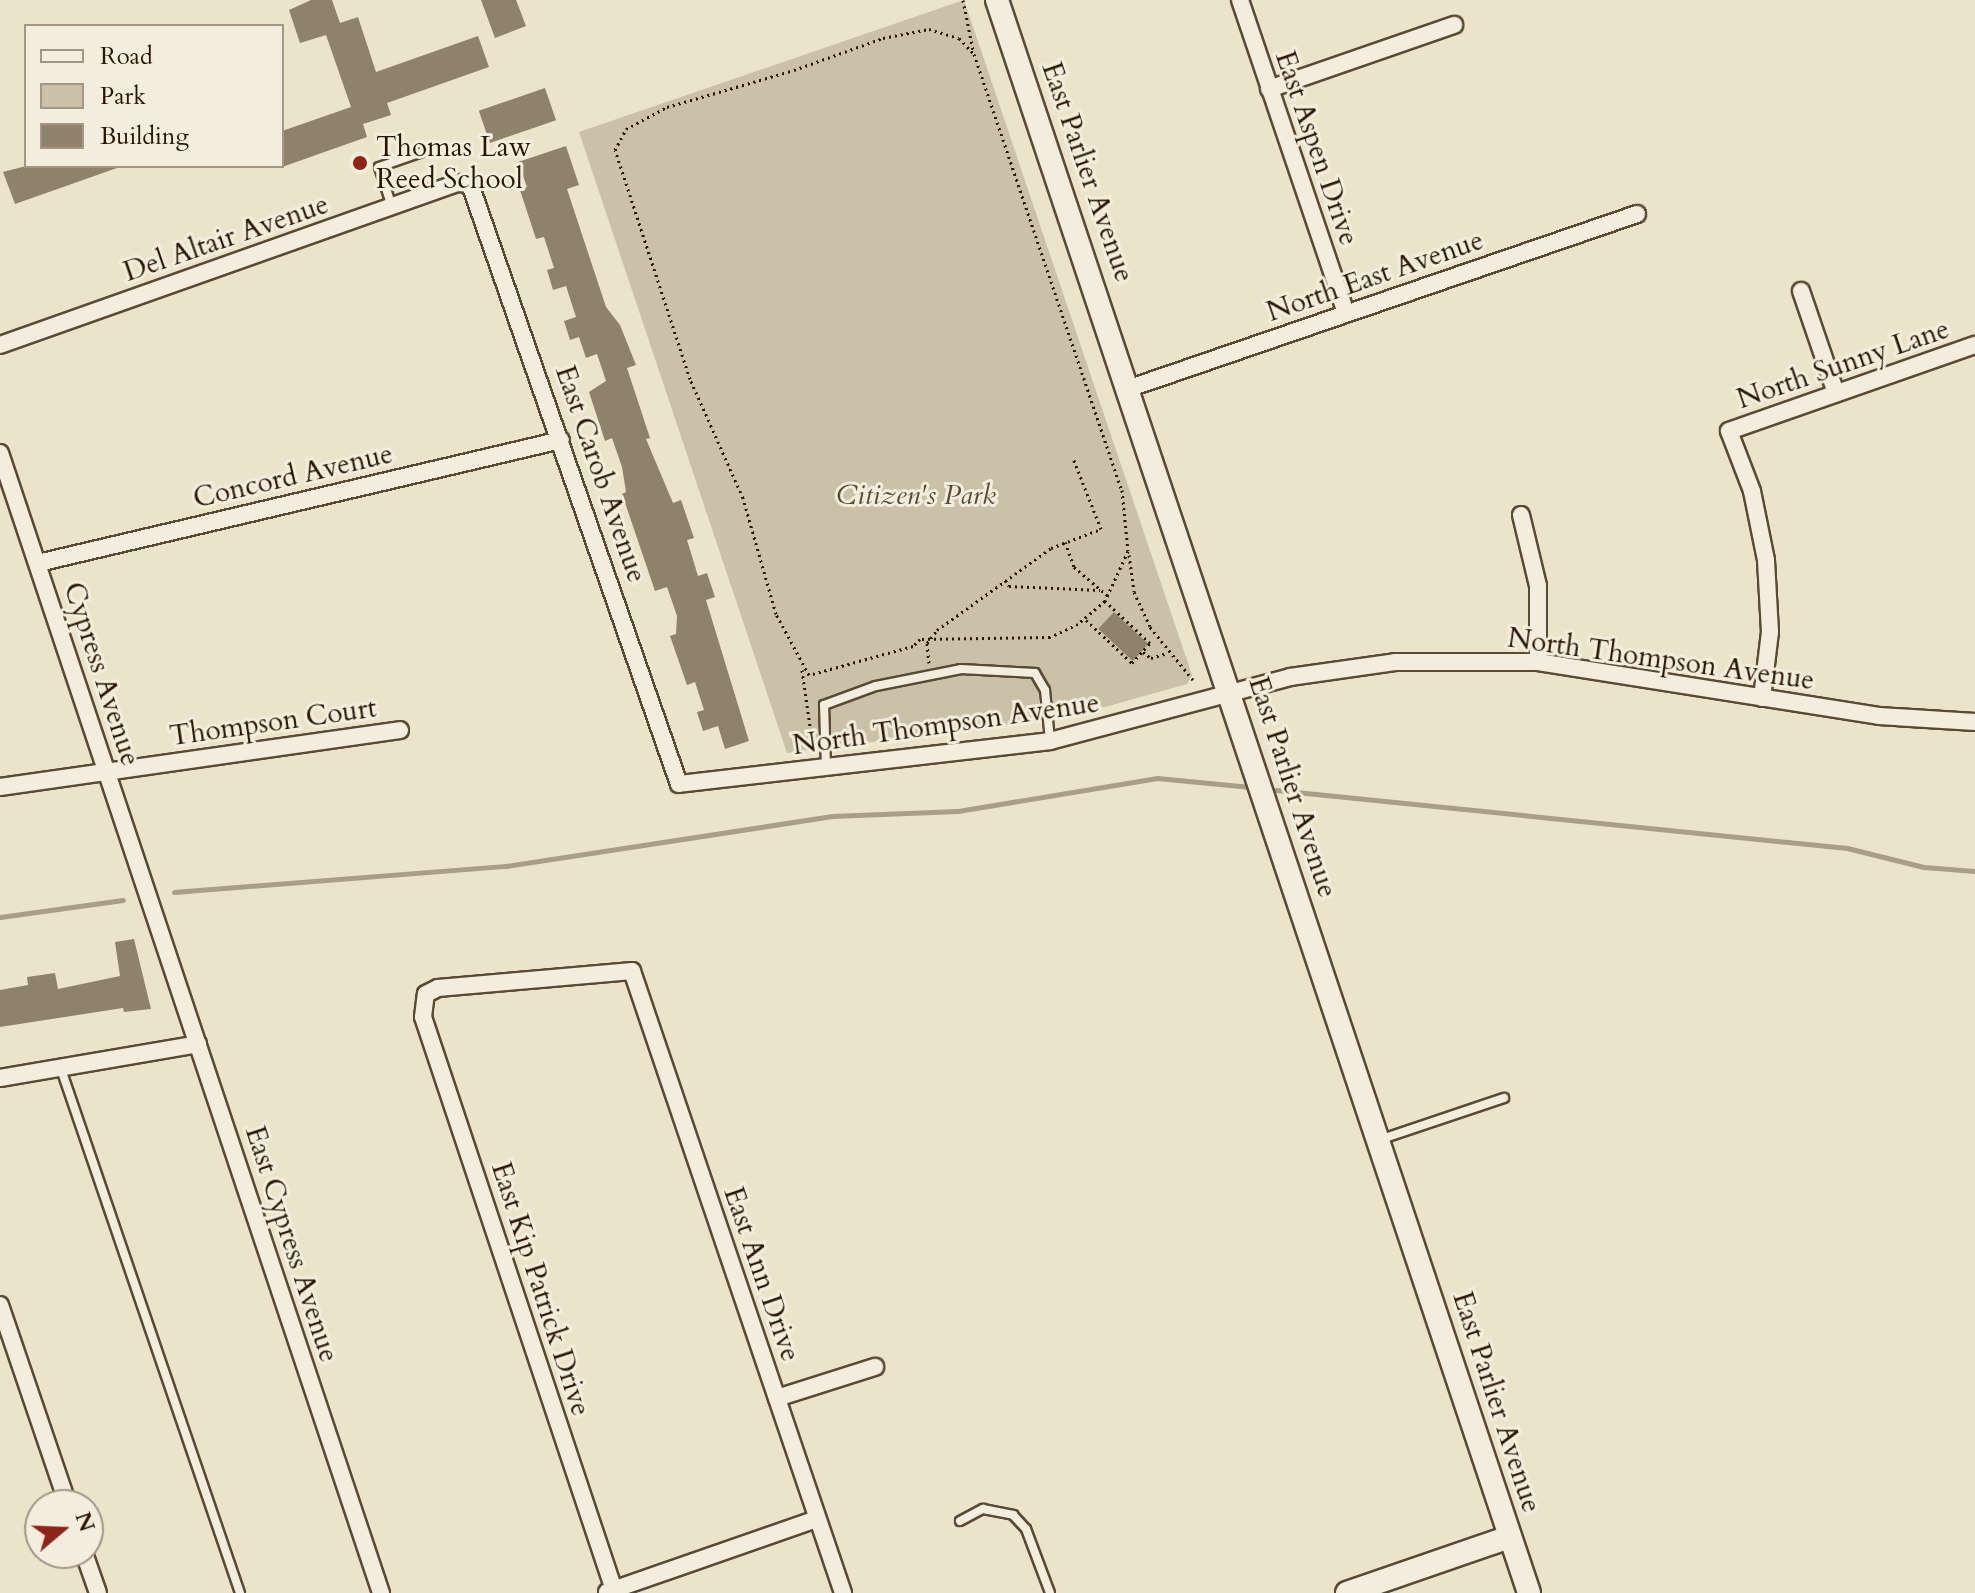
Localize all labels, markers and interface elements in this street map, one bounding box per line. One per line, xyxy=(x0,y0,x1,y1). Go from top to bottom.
legend xyxy=(24,24,284,168)
text: Road xyxy=(100,40,153,73)
street label: East Aspen Drive xyxy=(1268,46,1366,250)
street label: East Parlier Avenue xyxy=(1035,58,1141,286)
text: Park xyxy=(100,80,146,113)
text: Building xyxy=(100,120,189,153)
place label: Thomas Law Reed School xyxy=(376,130,531,196)
marker: Thomas Law Reed School xyxy=(351,154,369,172)
street label: Del Altair Avenue xyxy=(119,187,333,289)
street label: North East Avenue xyxy=(1262,223,1488,329)
street label: North Sunny Lane xyxy=(1732,312,1954,416)
street label: East Carob Avenue xyxy=(548,361,654,587)
street label: Concord Avenue xyxy=(190,437,396,515)
park label: Citizen's Park xyxy=(836,478,996,512)
street label: Cypress Avenue xyxy=(56,578,148,770)
street label: North Thompson Avenue xyxy=(1506,621,1816,697)
street label: East Parlier Avenue xyxy=(1241,672,1345,902)
street label: North Thompson Avenue xyxy=(791,686,1101,762)
street label: Thompson Court xyxy=(167,691,379,753)
street label: East Cypress Avenue xyxy=(238,1122,346,1366)
street label: East Kip Patrick Drive xyxy=(484,1158,598,1420)
street label: East Ann Drive xyxy=(716,1182,808,1366)
street label: East Parlier Avenue xyxy=(1445,1287,1549,1517)
north arrow xyxy=(24,1489,104,1569)
text: N xyxy=(68,1508,102,1536)

